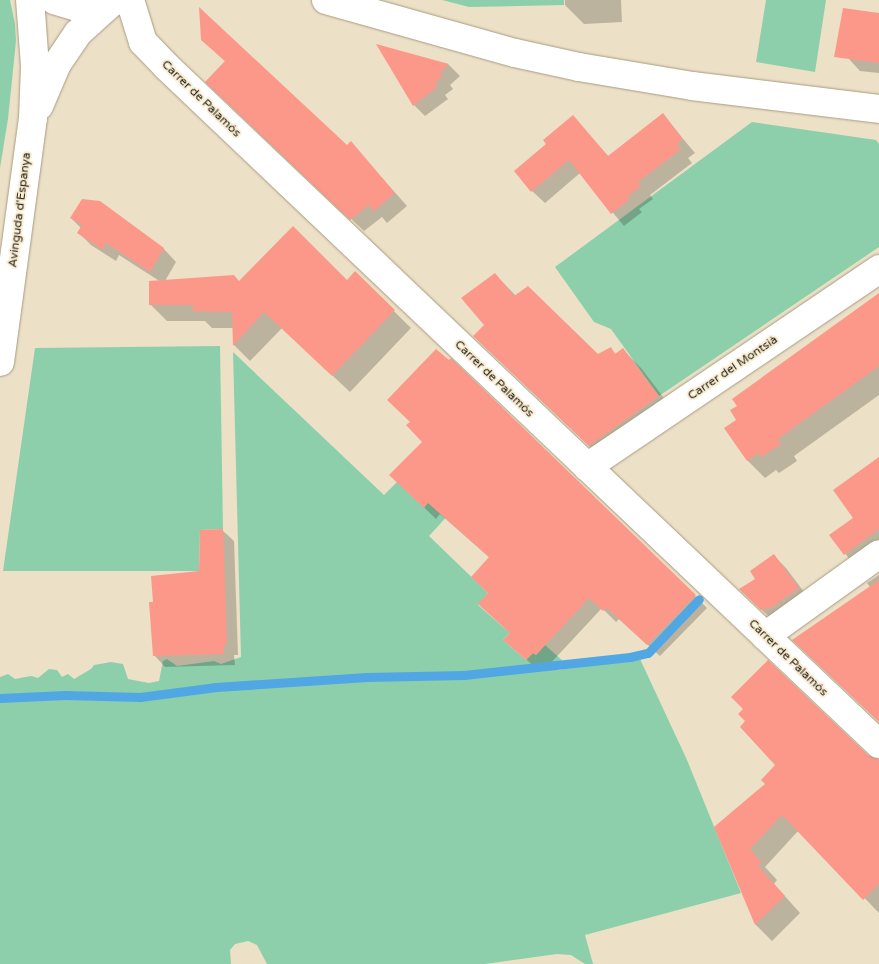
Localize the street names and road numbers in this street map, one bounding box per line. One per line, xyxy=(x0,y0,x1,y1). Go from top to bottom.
street label: Carrer de Palamós xyxy=(158,58,244,140)
street label: Avinguda d'Espanya xyxy=(6,152,34,268)
street label: Carrer del Montsià xyxy=(685,333,781,403)
street label: Carrer de Palamós xyxy=(451,338,537,420)
street label: Carrer de Palamós xyxy=(745,617,831,699)

